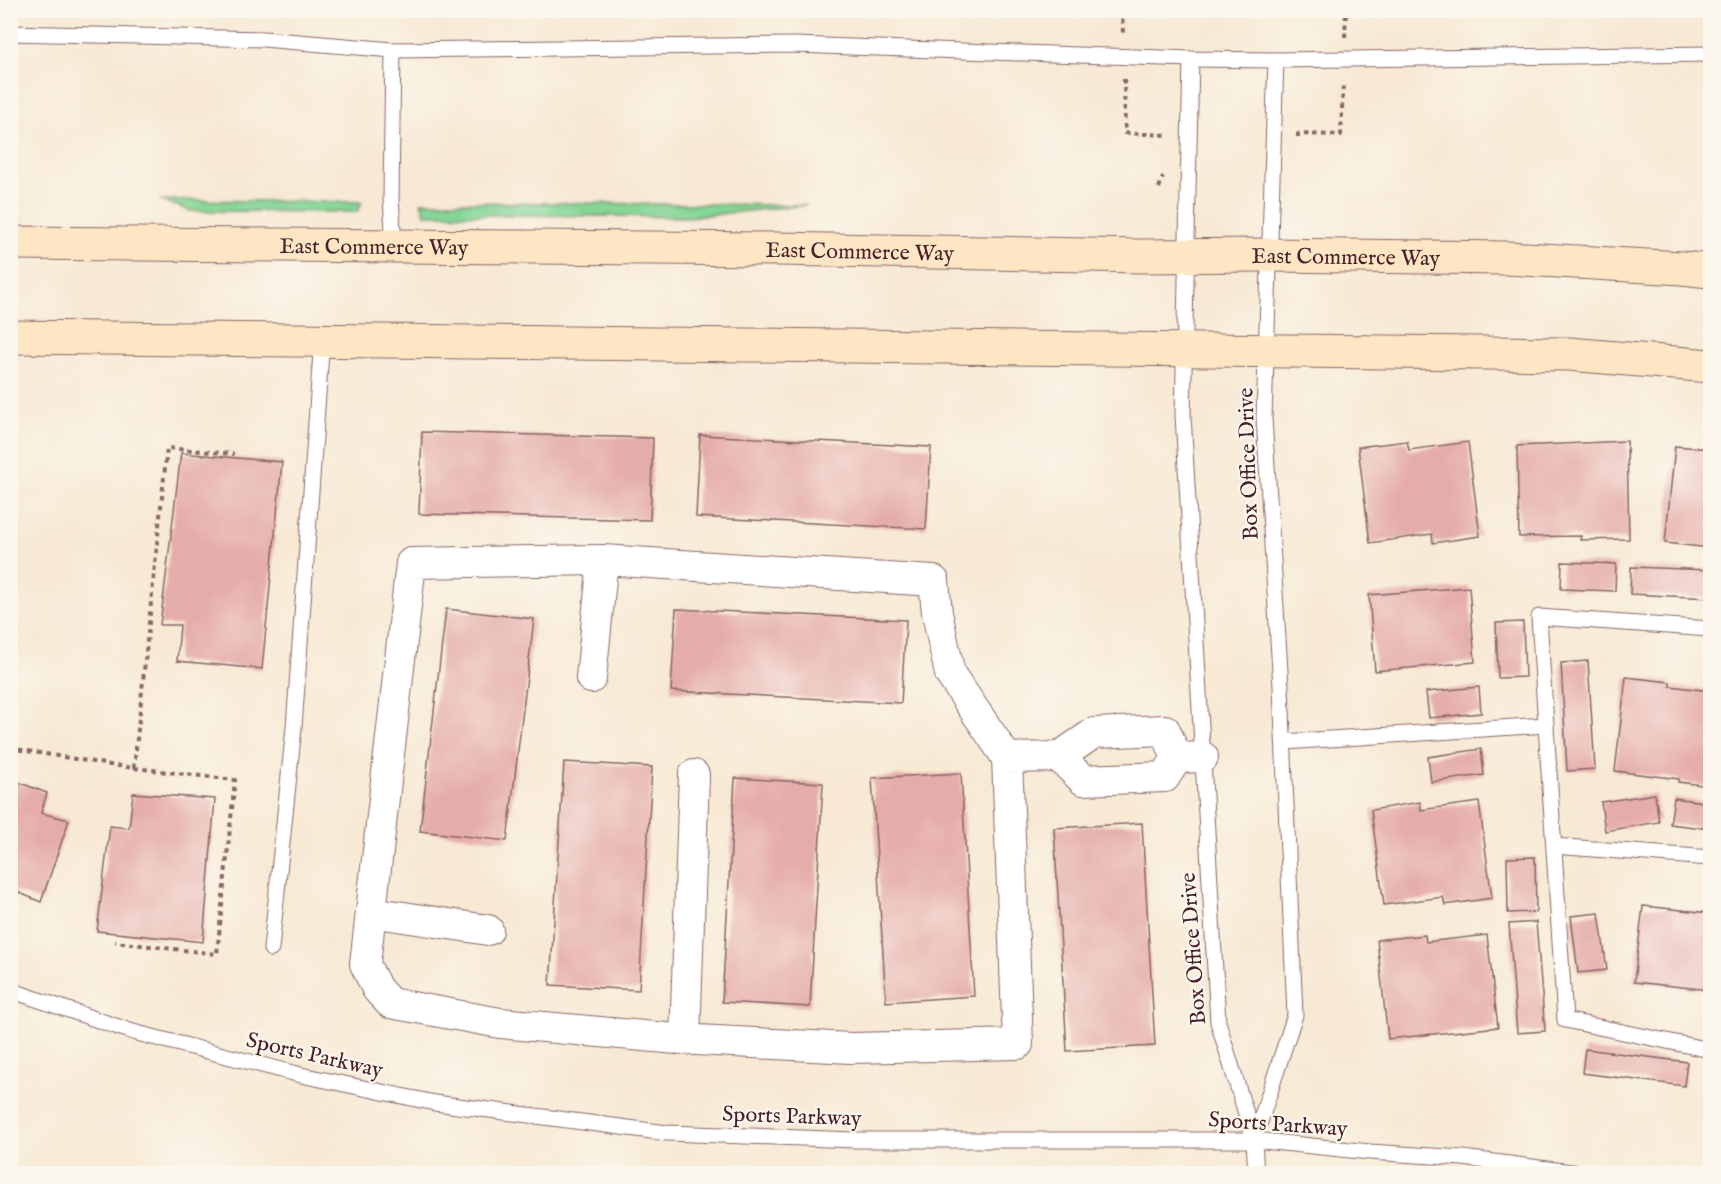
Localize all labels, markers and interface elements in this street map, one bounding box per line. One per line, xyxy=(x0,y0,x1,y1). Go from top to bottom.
street label: East Commerce Way xyxy=(280,233,469,263)
street label: East Commerce Way xyxy=(766,237,955,268)
street label: East Commerce Way xyxy=(1251,243,1441,273)
street label: Box Office Drive xyxy=(1232,387,1266,541)
street label: Box Office Drive xyxy=(1175,872,1213,1026)
street label: Sports Parkway xyxy=(243,1027,386,1085)
street label: Sports Parkway xyxy=(722,1101,862,1133)
street label: Sports Parkway xyxy=(1207,1106,1349,1144)

